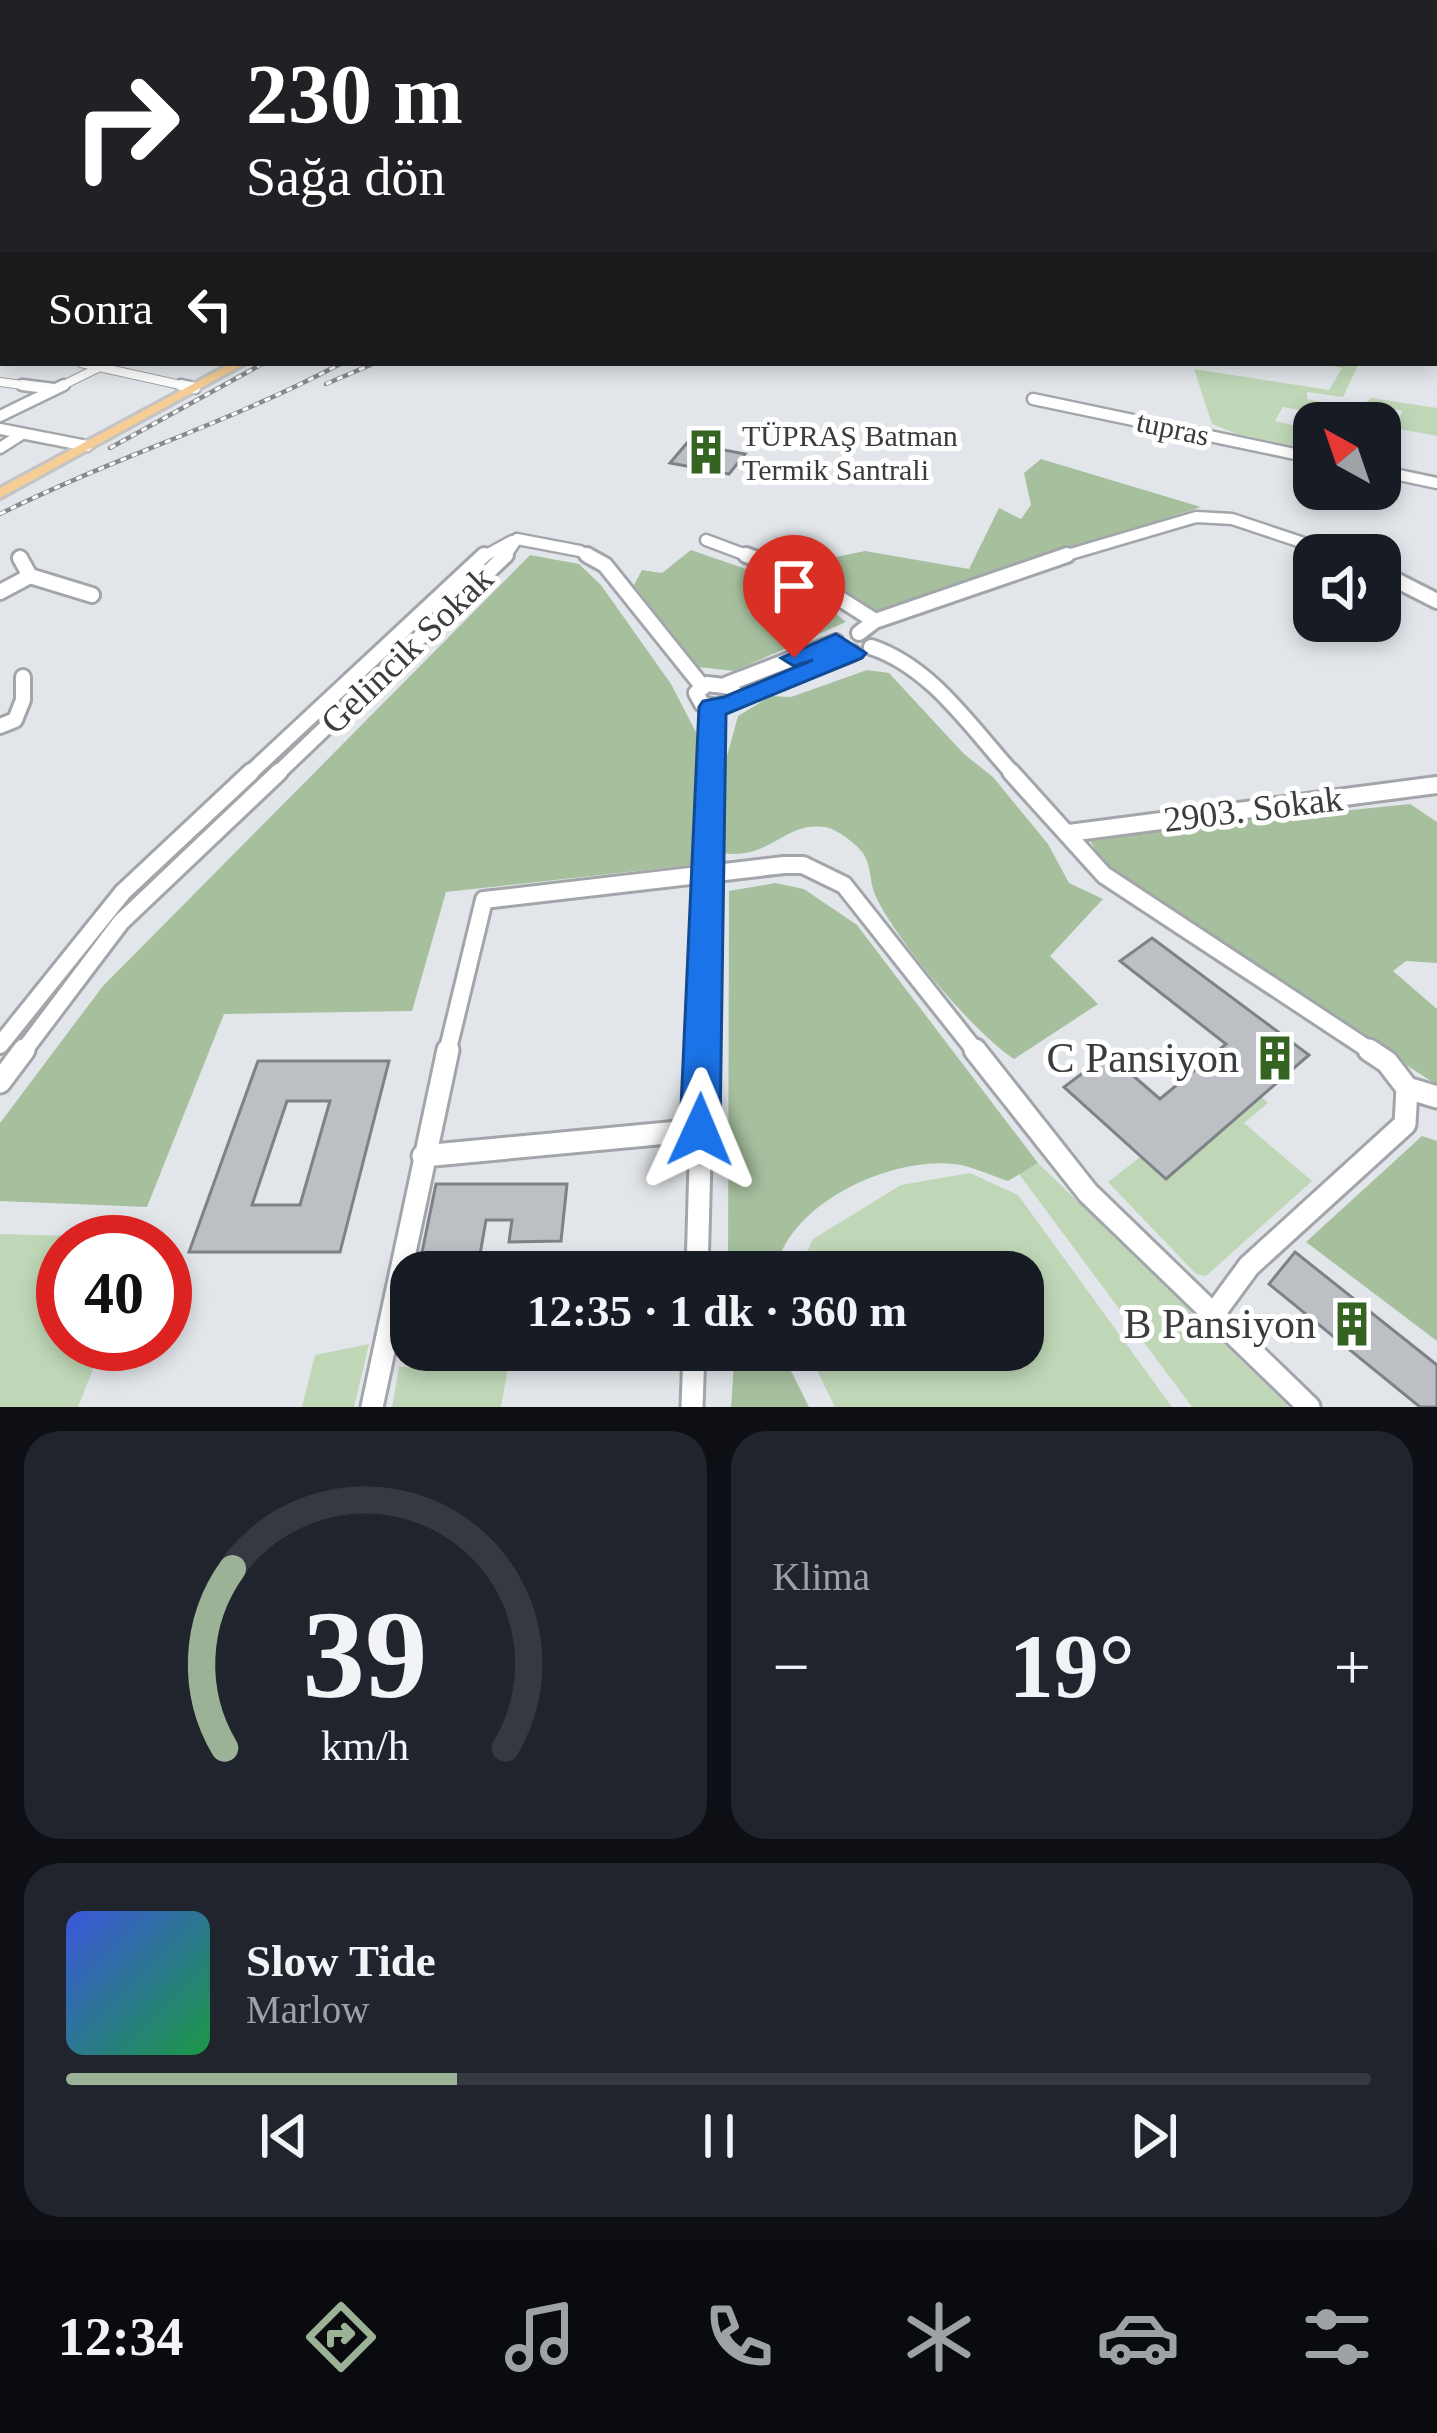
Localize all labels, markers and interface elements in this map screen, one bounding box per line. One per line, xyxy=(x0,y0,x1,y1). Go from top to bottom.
icon: right xyxy=(48,48,204,204)
text: 230 m xyxy=(246,48,463,141)
text: Sağa dön xyxy=(246,147,445,207)
icon: left xyxy=(177,276,243,342)
text: Sonra xyxy=(48,284,153,334)
north arrow xyxy=(1293,402,1401,510)
map controls xyxy=(1293,402,1401,642)
street label: tupras xyxy=(1134,404,1212,452)
place label: TÜPRAŞ Batman Termik Santrali xyxy=(742,419,958,486)
building icon: TÜPRAŞ Batman Termik Santrali xyxy=(681,427,731,477)
button: sound xyxy=(1293,534,1401,642)
pin xyxy=(743,535,845,658)
icon: arrive xyxy=(761,553,827,619)
street label: Gelincik Sokak xyxy=(313,558,501,742)
street label: 2903. Sokak xyxy=(1161,778,1345,840)
building icon: C Pansiyon xyxy=(1250,1033,1300,1083)
place label: C Pansiyon xyxy=(1046,1035,1239,1081)
position arrow xyxy=(637,1067,763,1193)
speed limit sign: 40 xyxy=(36,1215,192,1371)
text: 12:35 · 1 dk · 360 m xyxy=(527,1286,907,1336)
building icon: B Pansiyon xyxy=(1327,1299,1377,1349)
place label: B Pansiyon xyxy=(1123,1301,1316,1347)
text: Klima xyxy=(773,1555,870,1598)
text: 39 xyxy=(303,1586,428,1724)
text: 19° xyxy=(1009,1617,1135,1716)
text: − xyxy=(773,1630,810,1703)
text: + xyxy=(1334,1630,1371,1703)
text: km/h xyxy=(321,1722,409,1769)
text: Slow Tide xyxy=(246,1936,436,1986)
text: Marlow xyxy=(246,1988,369,2031)
icon: previous xyxy=(251,2103,317,2169)
icon: pause xyxy=(686,2103,752,2169)
icon: next xyxy=(1121,2103,1187,2169)
icon: directions xyxy=(299,2295,383,2379)
icon: music xyxy=(498,2295,582,2379)
icon: phone xyxy=(697,2295,781,2379)
icon: climate xyxy=(897,2295,981,2379)
icon: car xyxy=(1096,2295,1180,2379)
icon: filters xyxy=(1295,2295,1379,2379)
text: 12:34 xyxy=(58,2307,184,2367)

